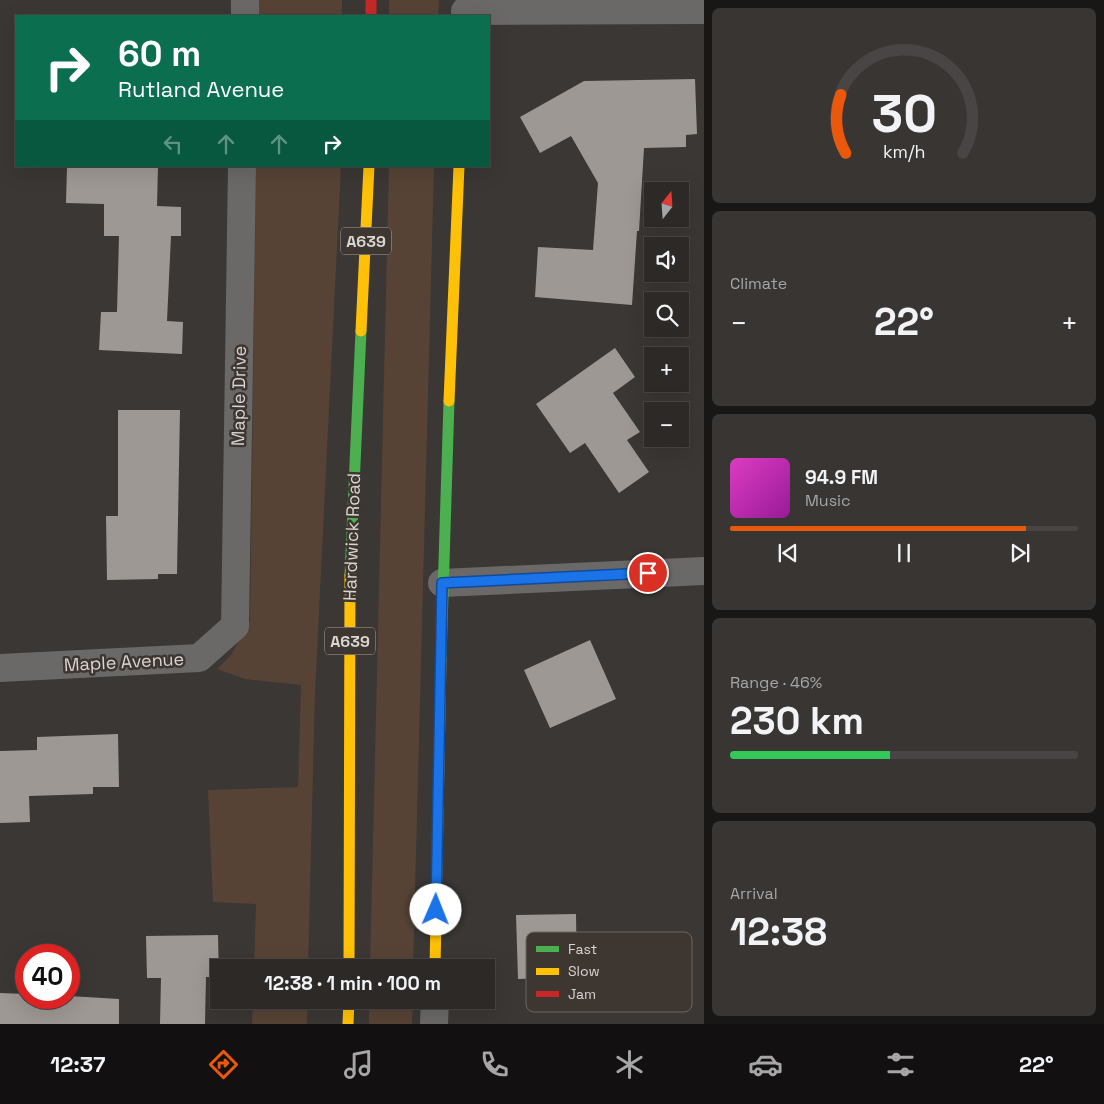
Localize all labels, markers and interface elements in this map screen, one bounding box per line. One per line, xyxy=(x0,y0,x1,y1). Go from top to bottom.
text: 60 m xyxy=(118,32,201,76)
icon: right xyxy=(35,35,100,100)
text: Rutland Avenue xyxy=(118,75,284,103)
text: 30 xyxy=(871,81,937,147)
icon: left xyxy=(159,130,187,158)
icon: ahead xyxy=(212,130,240,158)
icon: ahead xyxy=(265,130,293,158)
icon: right xyxy=(318,130,346,158)
text: km/h xyxy=(883,140,925,163)
north arrow xyxy=(644,182,689,228)
map controls xyxy=(644,182,689,447)
road number: A639 xyxy=(341,228,391,255)
button: sound xyxy=(644,237,689,282)
text: Climate xyxy=(730,273,787,294)
button: search xyxy=(644,292,689,337)
text: 22° xyxy=(874,298,934,346)
text: − xyxy=(730,305,747,341)
text: + xyxy=(1061,305,1078,341)
street label: Maple Drive xyxy=(226,346,251,446)
button: + xyxy=(644,347,689,392)
button: − xyxy=(644,402,689,447)
text: 94.9 FM xyxy=(805,465,878,490)
street label: Hardwick Road xyxy=(338,472,365,601)
text: Music xyxy=(805,490,851,511)
icon: previous xyxy=(774,539,802,567)
icon: pause xyxy=(890,539,918,567)
icon: next xyxy=(1006,539,1034,567)
pin xyxy=(627,552,669,594)
icon: arrive xyxy=(634,559,662,587)
road number: A639 xyxy=(325,627,375,654)
street label: Maple Avenue xyxy=(63,647,185,676)
text: Range · 46% xyxy=(730,672,822,693)
text: 230 km xyxy=(730,697,864,745)
position arrow xyxy=(409,883,461,935)
text: Arrival xyxy=(730,883,778,904)
text: 12:38 xyxy=(730,908,827,956)
legend xyxy=(526,932,692,1012)
text: Fast xyxy=(568,940,597,958)
speed limit sign: 40 xyxy=(15,944,80,1009)
text: Slow xyxy=(568,962,600,980)
text: 12:38 · 1 min · 100 m xyxy=(264,971,441,996)
text: Jam xyxy=(568,985,596,1003)
icon: directions xyxy=(206,1047,241,1082)
icon: music xyxy=(341,1047,376,1082)
icon: phone xyxy=(477,1047,512,1082)
icon: climate xyxy=(612,1047,647,1082)
icon: car xyxy=(748,1047,783,1082)
icon: filters xyxy=(883,1047,918,1082)
text: 12:37 xyxy=(50,1050,105,1078)
text: 22° xyxy=(1019,1050,1054,1078)

